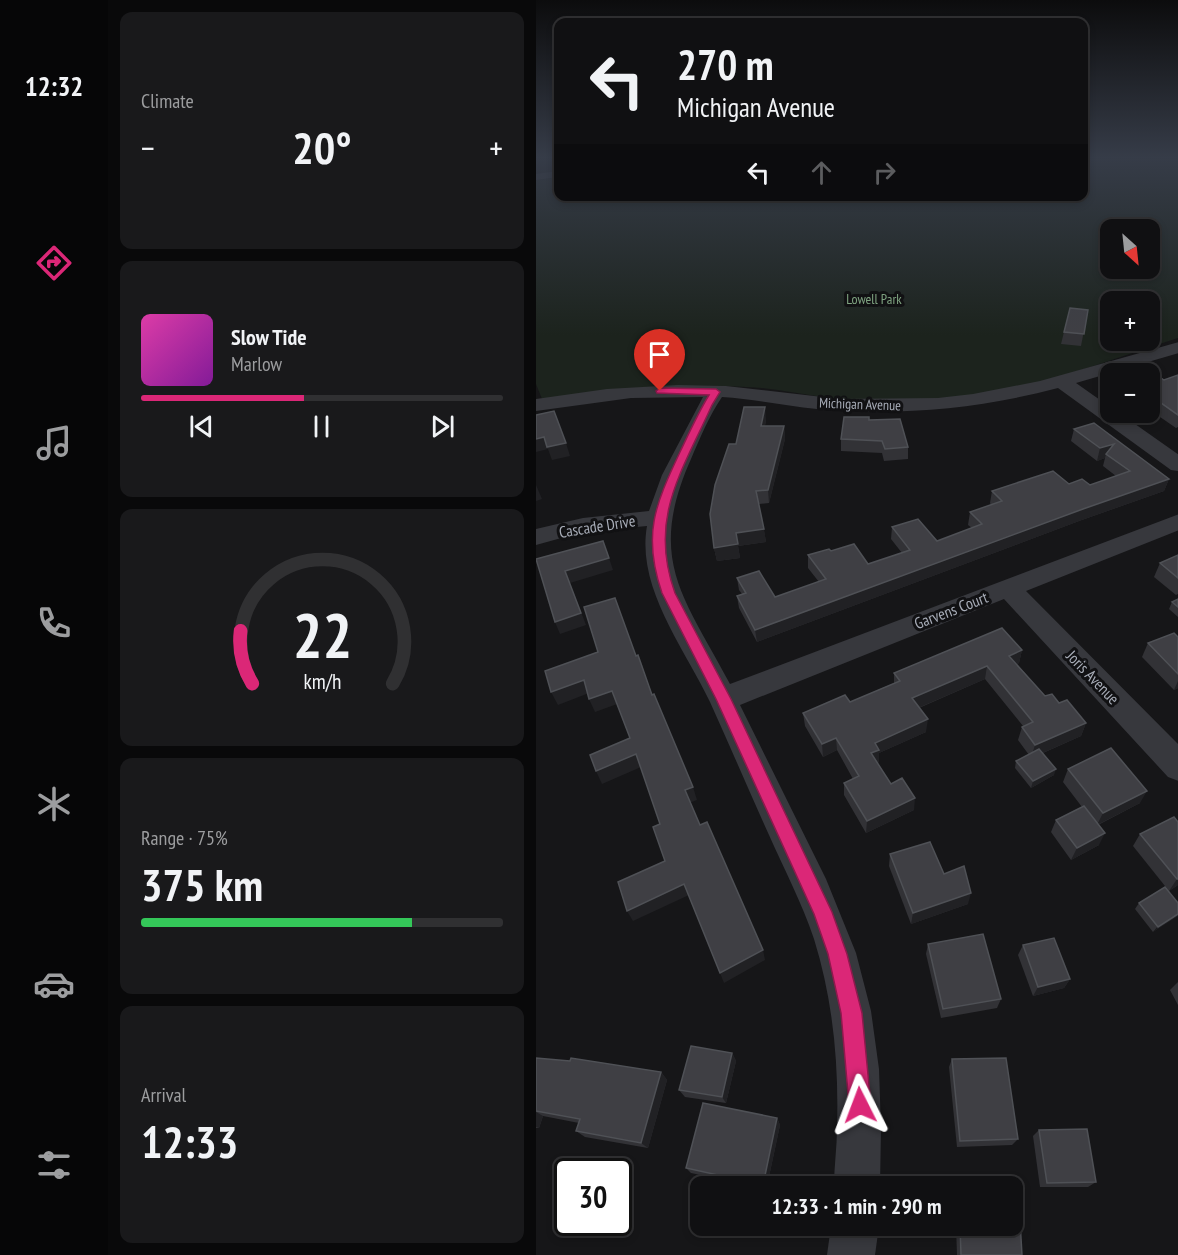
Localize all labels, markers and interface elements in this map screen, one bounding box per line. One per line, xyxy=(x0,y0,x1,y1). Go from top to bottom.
text: 270 m xyxy=(677,37,774,92)
icon: left xyxy=(578,42,656,120)
text: 12:32 xyxy=(25,69,83,103)
text: Climate xyxy=(141,88,194,114)
text: Michigan Avenue xyxy=(677,90,835,124)
text: 20° xyxy=(292,118,352,176)
text: − xyxy=(141,126,155,169)
text: + xyxy=(489,126,503,169)
icon: left xyxy=(742,156,775,189)
icon: ahead xyxy=(805,156,838,189)
icon: right xyxy=(868,156,901,189)
north arrow xyxy=(1100,219,1160,279)
map controls xyxy=(1100,219,1160,423)
icon: directions xyxy=(33,242,75,284)
park label: Lowell Park xyxy=(846,290,902,308)
button: + xyxy=(1100,291,1160,351)
text: Slow Tide xyxy=(231,323,307,351)
pin xyxy=(634,329,685,391)
icon: arrive xyxy=(643,338,676,371)
text: Marlow xyxy=(231,351,282,377)
button: − xyxy=(1100,363,1160,423)
street label: Michigan Avenue xyxy=(819,394,901,414)
icon: previous xyxy=(185,410,218,443)
icon: pause xyxy=(305,410,338,443)
icon: next xyxy=(426,410,459,443)
icon: music xyxy=(33,422,75,464)
street label: Cascade Drive xyxy=(557,510,637,542)
street label: Garvens Court xyxy=(911,587,991,633)
text: 22 xyxy=(292,595,352,676)
icon: phone xyxy=(33,602,75,644)
street label: Joris Avenue xyxy=(1062,645,1124,708)
text: km/h xyxy=(303,668,341,696)
icon: climate xyxy=(33,783,75,825)
text: Range · 75% xyxy=(141,825,228,851)
text: 375 km xyxy=(141,855,263,913)
icon: car xyxy=(33,963,75,1005)
position arrow xyxy=(828,1073,892,1137)
text: Arrival xyxy=(141,1082,186,1108)
text: 12:33 xyxy=(141,1112,238,1170)
icon: filters xyxy=(33,1144,75,1186)
speed limit sign: 30 xyxy=(554,1158,632,1236)
text: 12:33 · 1 min · 290 m xyxy=(771,1192,942,1220)

